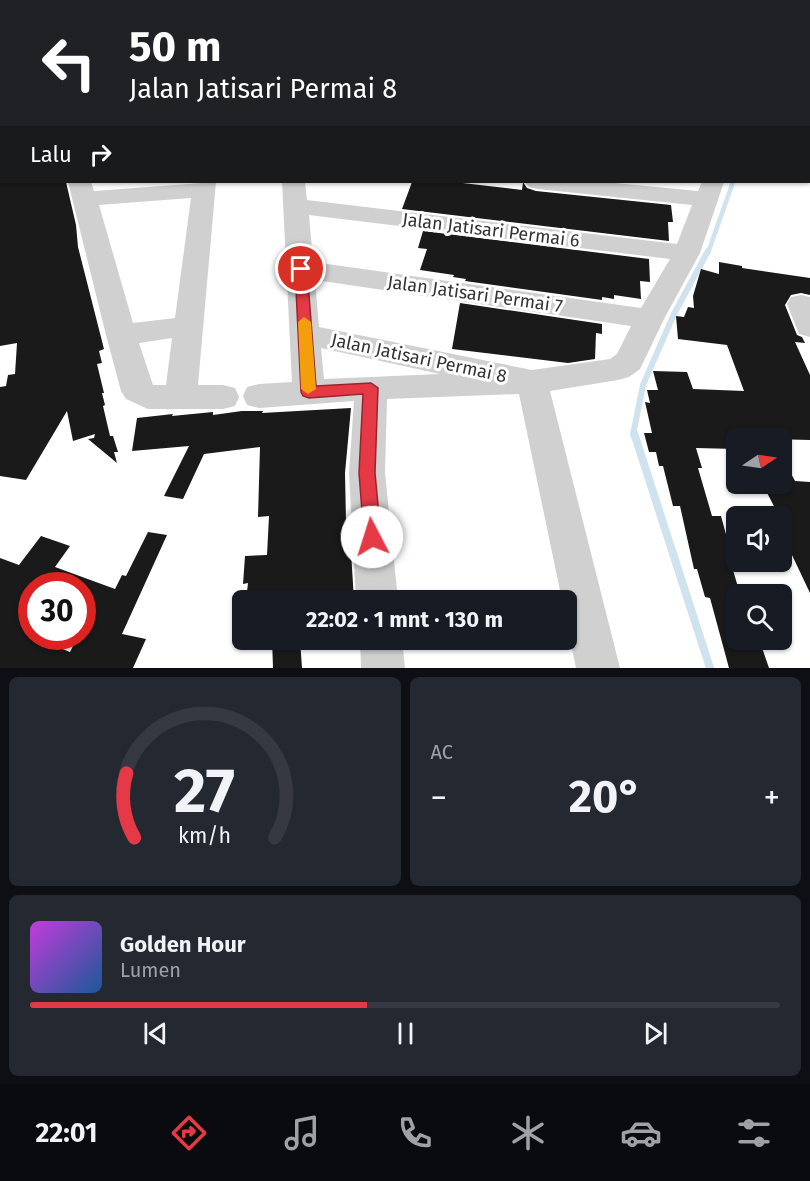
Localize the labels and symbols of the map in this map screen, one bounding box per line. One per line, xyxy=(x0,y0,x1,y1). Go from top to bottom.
street label: Jalan Jatisari Permai 6 xyxy=(401,208,581,252)
pin xyxy=(275,243,326,294)
street label: Jalan Jatisari Permai 7 xyxy=(386,271,564,317)
street label: Jalan Jatisari Permai 8 xyxy=(329,329,509,387)
north arrow xyxy=(726,428,792,494)
position arrow xyxy=(340,505,404,569)
speed limit sign: 30 xyxy=(18,572,96,650)

